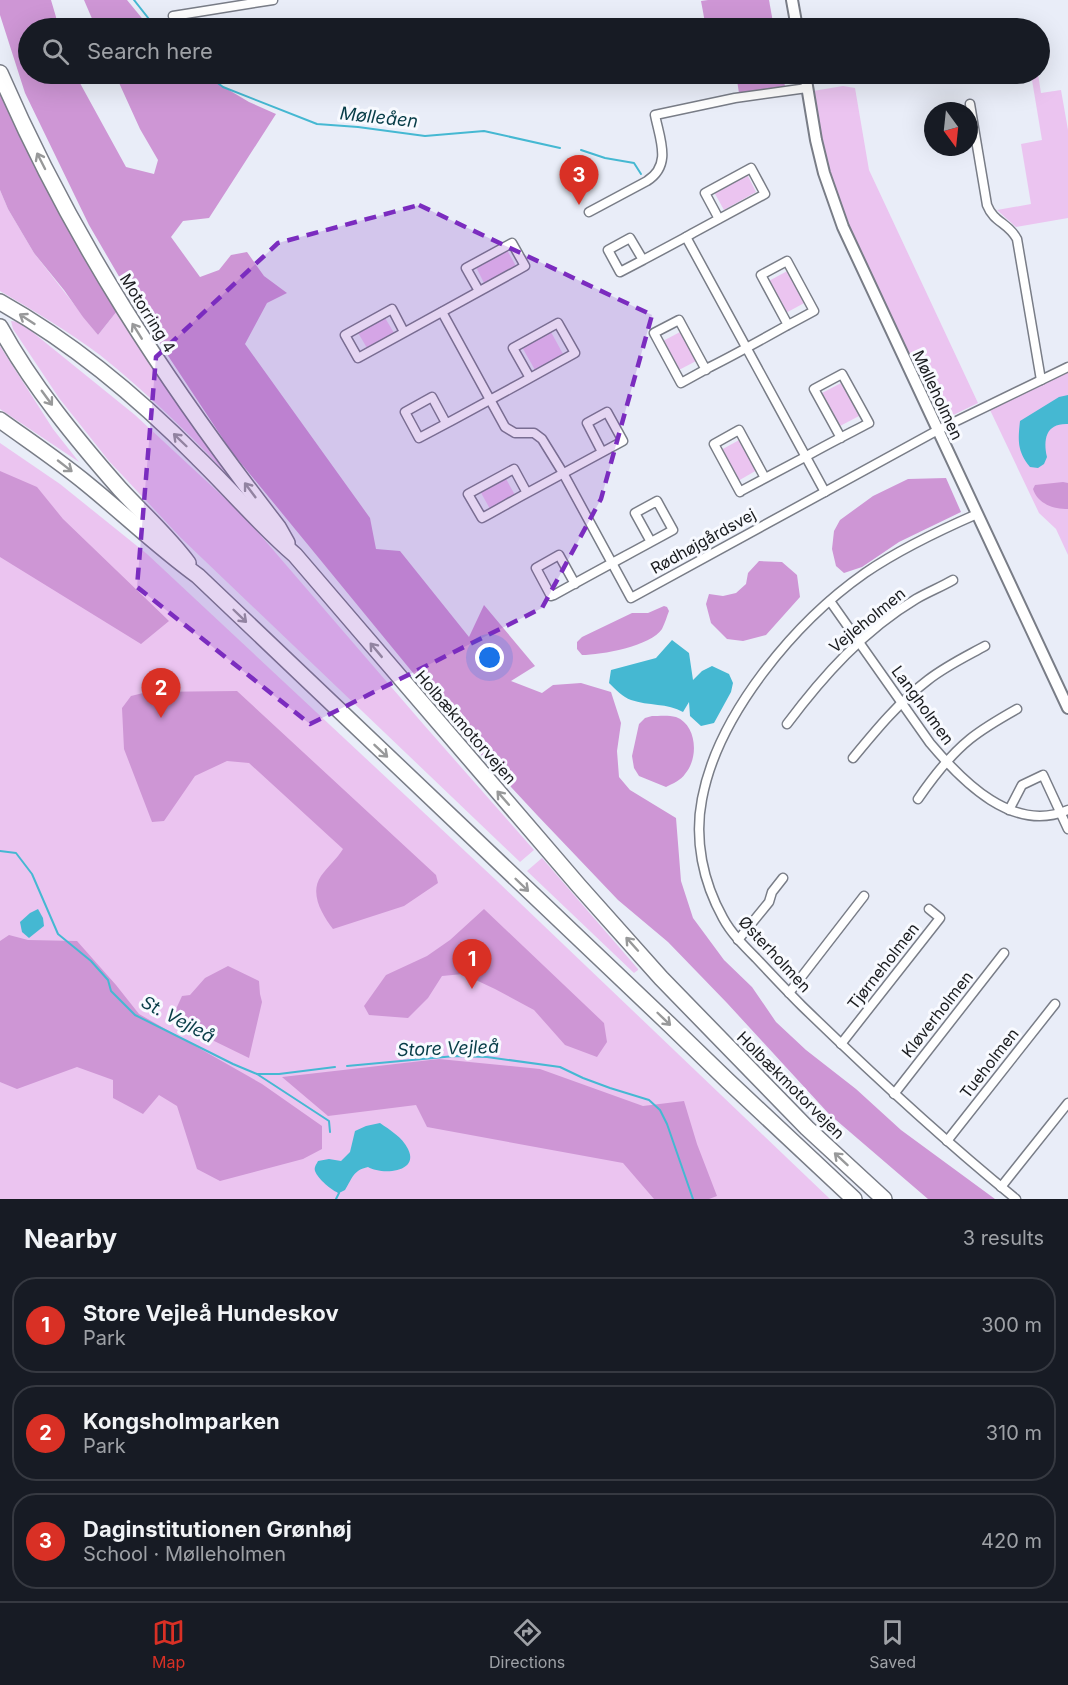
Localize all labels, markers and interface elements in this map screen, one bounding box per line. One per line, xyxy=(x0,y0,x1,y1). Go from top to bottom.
search box xyxy=(18,18,1050,84)
icon: search xyxy=(39,35,72,68)
text: Search here xyxy=(87,38,213,64)
water label: Mølleåen xyxy=(339,102,419,132)
north arrow xyxy=(924,102,978,156)
one-way arrow xyxy=(35,153,46,171)
pin: 3 xyxy=(560,156,598,205)
street label: Motorring 4 xyxy=(116,270,180,356)
one-way arrow xyxy=(19,312,36,324)
one-way arrow xyxy=(131,323,143,340)
street label: Mølleholmen xyxy=(908,347,968,443)
one-way arrow xyxy=(41,389,53,405)
one-way arrow xyxy=(172,432,187,447)
one-way arrow xyxy=(56,460,72,473)
one-way arrow xyxy=(243,483,256,499)
street label: Rødhøjgårdsvej xyxy=(647,504,759,578)
street label: Vejleholmen xyxy=(825,583,909,657)
one-way arrow xyxy=(233,609,248,624)
one-way arrow xyxy=(369,643,383,658)
your location xyxy=(475,643,504,672)
street label: Langholmen xyxy=(888,661,958,749)
street label: Holbækmotorvejen xyxy=(411,666,521,788)
pin: 2 xyxy=(142,668,180,718)
one-way arrow xyxy=(374,744,389,758)
one-way arrow xyxy=(496,791,510,806)
one-way arrow xyxy=(515,878,530,893)
street label: Østerholmen xyxy=(735,912,815,996)
street label: Tjørneholmen xyxy=(843,919,923,1013)
one-way arrow xyxy=(625,937,639,952)
pin: 1 xyxy=(452,940,492,989)
street label: Kløverholmen xyxy=(897,967,977,1061)
water label: St. Vejleå xyxy=(138,991,218,1047)
one-way arrow xyxy=(657,1012,672,1026)
street label: Tueholmen xyxy=(955,1024,1023,1102)
street label: Holbækmotorvejen xyxy=(733,1027,849,1143)
water label: Store Vejleå xyxy=(397,1036,499,1060)
one-way arrow xyxy=(834,1152,849,1166)
text: Nearby xyxy=(24,1223,117,1254)
text: 3 results xyxy=(963,1226,1044,1250)
text: Store Vejleå Hundeskov xyxy=(83,1300,339,1326)
text: 1 xyxy=(41,1313,50,1337)
text: 300 m xyxy=(981,1313,1042,1337)
text: Park xyxy=(83,1326,126,1350)
text: Kongsholmparken xyxy=(83,1408,280,1434)
text: 2 xyxy=(39,1421,52,1445)
text: 310 m xyxy=(986,1421,1042,1445)
text: Park xyxy=(83,1434,126,1458)
text: Daginstitutionen Grønhøj xyxy=(83,1516,352,1542)
text: 3 xyxy=(39,1529,52,1553)
text: 420 m xyxy=(981,1529,1042,1553)
text: School · Mølleholmen xyxy=(83,1542,286,1566)
tab: Map xyxy=(152,1616,185,1672)
tab: Directions xyxy=(489,1616,565,1672)
tab: Saved xyxy=(869,1616,916,1672)

